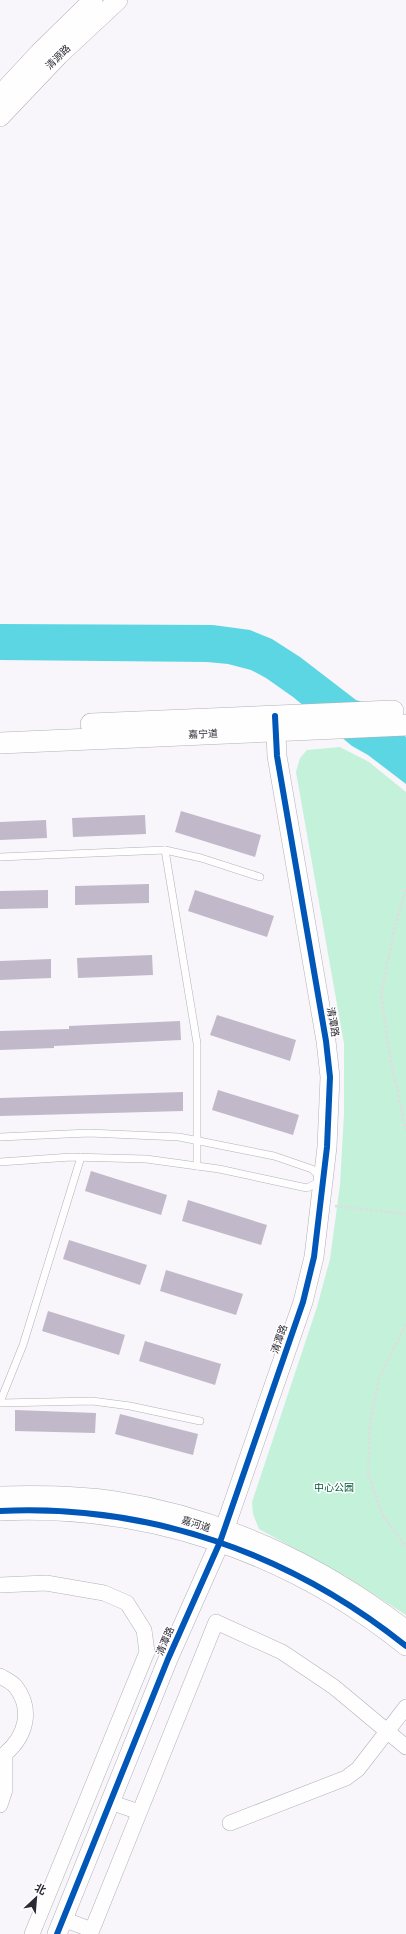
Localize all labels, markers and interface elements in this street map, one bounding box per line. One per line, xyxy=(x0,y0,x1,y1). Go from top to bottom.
street label: 清源路 xyxy=(43,42,73,72)
street label: 嘉宁道 xyxy=(188,727,218,741)
street label: 清潭路 xyxy=(324,1006,342,1038)
street label: 清潭路 xyxy=(268,1323,290,1355)
park label: 中心公园 xyxy=(314,1481,354,1494)
street label: 嘉河道 xyxy=(180,1513,212,1535)
street label: 清潭路 xyxy=(153,1625,177,1657)
north arrow xyxy=(16,1878,56,1918)
text: 北 xyxy=(32,1880,48,1898)

